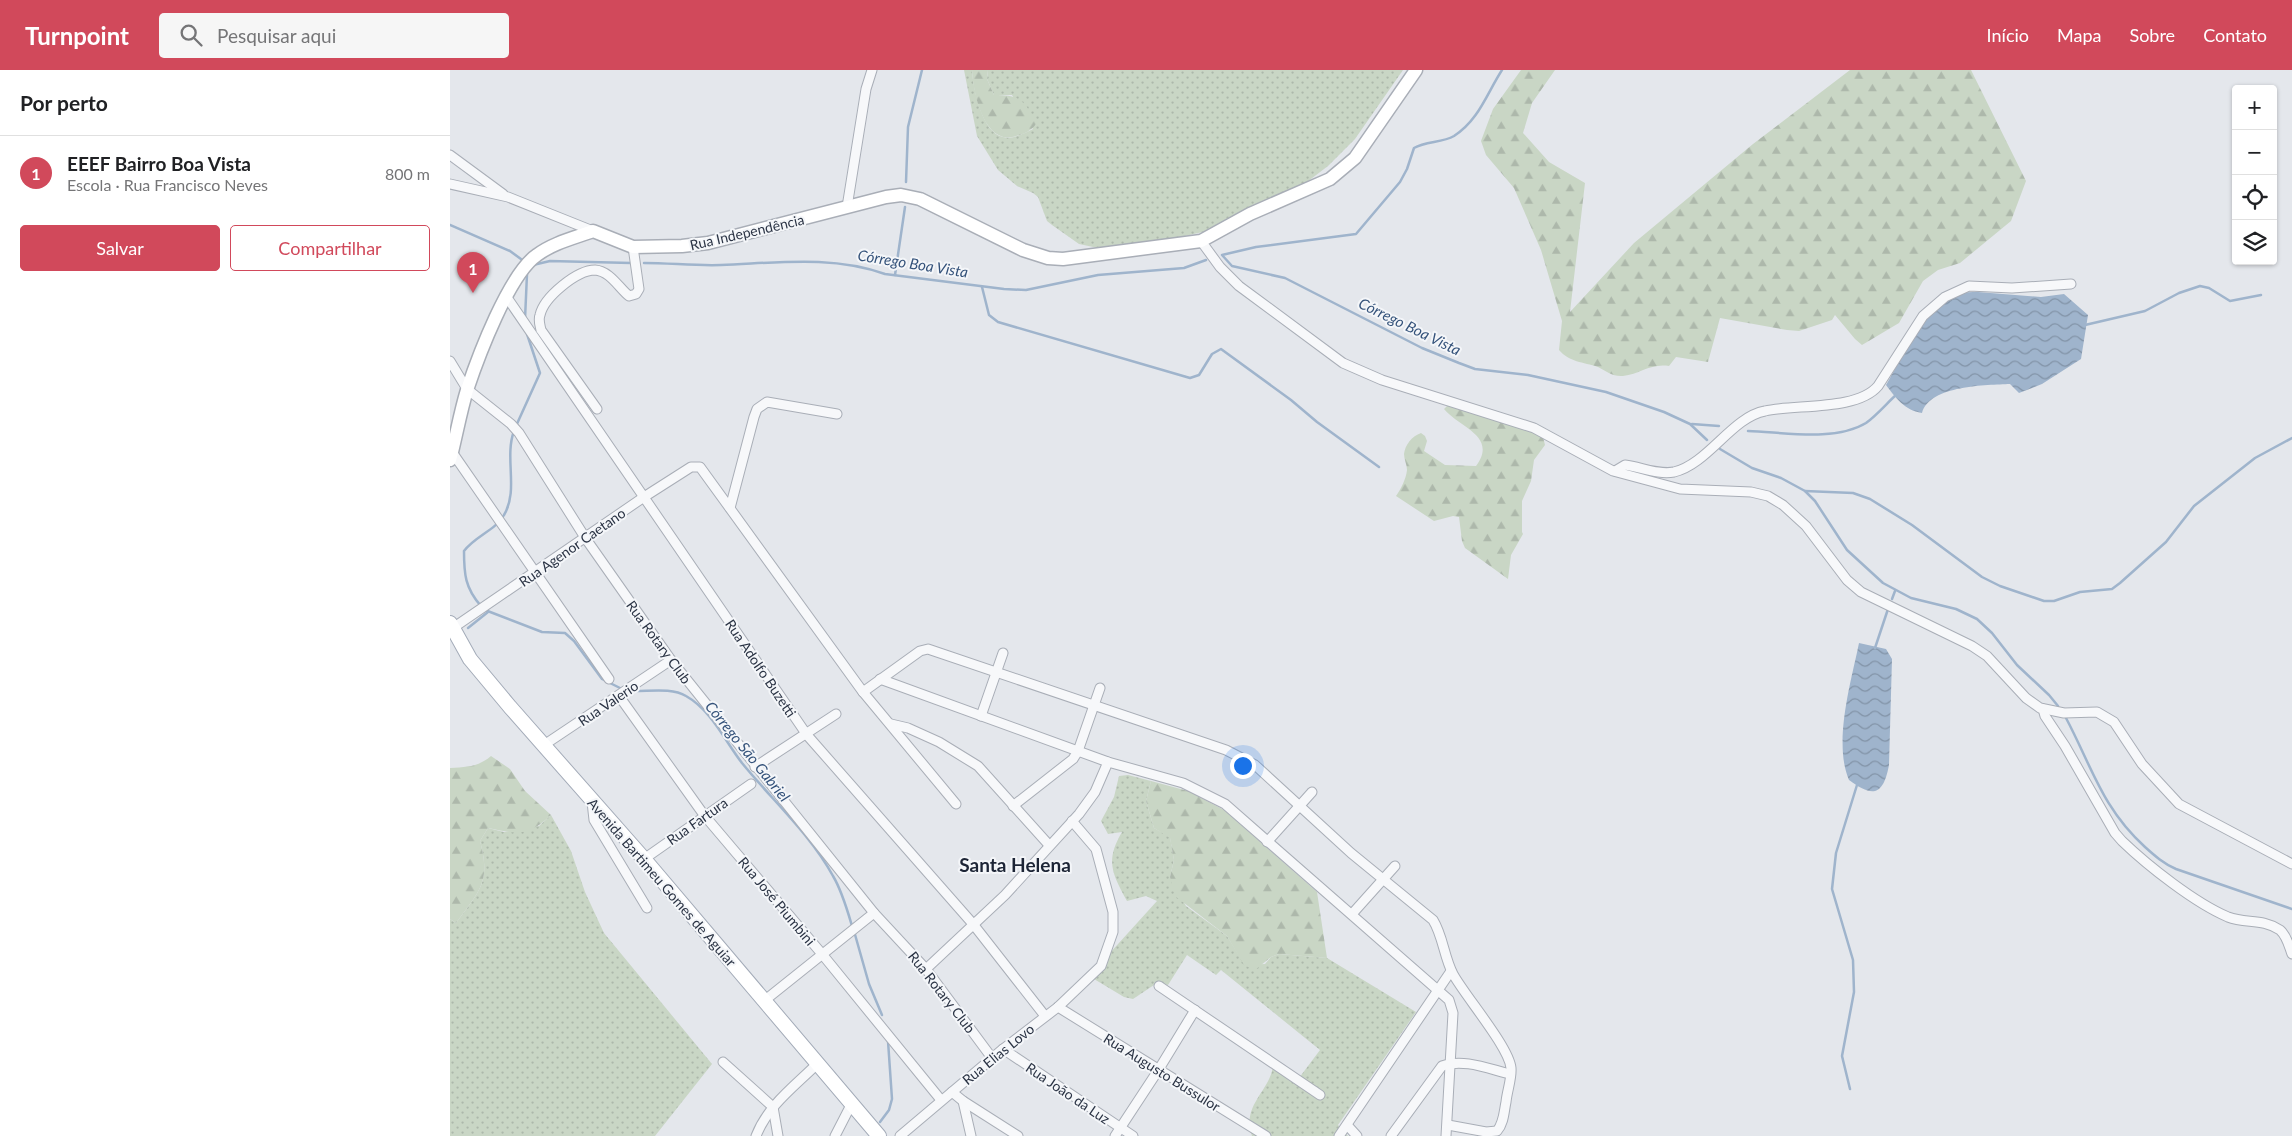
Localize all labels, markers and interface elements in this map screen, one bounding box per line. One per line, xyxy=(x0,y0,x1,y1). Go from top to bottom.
search box xyxy=(159,13,509,58)
text: Turnpoint xyxy=(25,21,129,50)
icon: search xyxy=(177,21,205,49)
text: Pesquisar aqui xyxy=(217,24,336,47)
text: Início xyxy=(1987,24,2029,46)
text: Mapa xyxy=(2057,24,2101,46)
text: Sobre xyxy=(2129,24,2175,46)
text: Contato xyxy=(2203,24,2267,46)
map controls xyxy=(2232,85,2277,265)
button: + xyxy=(2232,85,2277,130)
text: Por perto xyxy=(20,90,108,115)
button: − xyxy=(2232,130,2277,175)
text: EEEF Bairro Boa Vista xyxy=(67,152,251,175)
text: 1 xyxy=(31,164,41,183)
text: 800 m xyxy=(385,164,430,183)
text: Escola · Rua Francisco Neves xyxy=(67,175,268,194)
button: locate xyxy=(2232,175,2277,220)
street label: Rua Independência xyxy=(688,211,806,253)
button: layers xyxy=(2232,220,2277,265)
button: Salvar xyxy=(20,225,220,271)
button: Compartilhar xyxy=(230,225,430,271)
water label: Córrego Boa Vista xyxy=(857,245,970,281)
pin: 1 xyxy=(457,252,489,293)
water label: Córrego Boa Vista xyxy=(1356,293,1464,359)
street label: Rua Agenor Caetano xyxy=(516,504,628,590)
street label: Rua Rotary Club xyxy=(623,597,695,687)
street label: Rua Adolfo Buzetti xyxy=(722,616,800,720)
street label: Rua Valerio xyxy=(575,677,641,729)
water label: Córrego São Gabriel xyxy=(702,697,794,805)
your location xyxy=(1230,753,1256,779)
street label: Avenida Bartimeu Gomes de Aguiar xyxy=(584,794,740,970)
street label: Rua Fartura xyxy=(663,794,731,848)
street label: Rua José Piumbini xyxy=(735,853,819,949)
district label: Santa Helena xyxy=(959,853,1071,876)
street label: Rua Rotary Club xyxy=(905,948,979,1036)
street label: Rua Elias Lovo xyxy=(959,1020,1037,1088)
street label: Rua Augusto Bussulor xyxy=(1101,1029,1223,1115)
street label: Rua João da Luz xyxy=(1023,1059,1113,1127)

